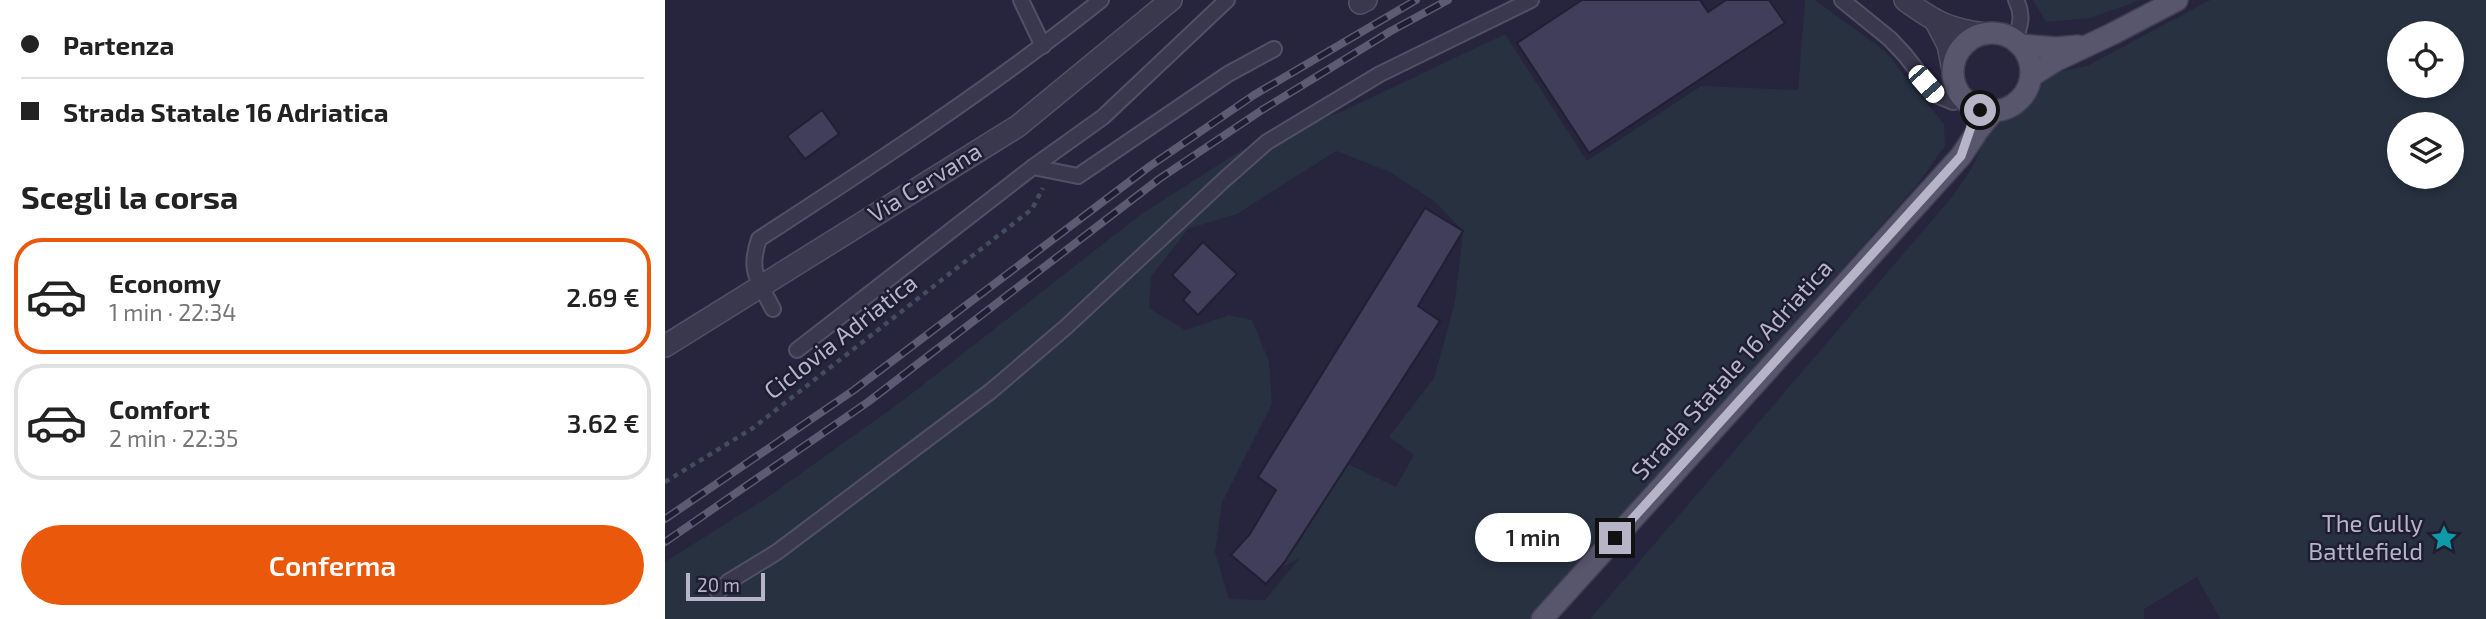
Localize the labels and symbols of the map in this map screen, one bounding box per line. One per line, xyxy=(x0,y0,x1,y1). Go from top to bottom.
car xyxy=(1905,61,1948,107)
route start xyxy=(1964,94,1996,126)
street label: Via Cervana xyxy=(862,135,986,228)
street label: Strada Statale 16 Adriatica xyxy=(1624,253,1837,485)
street label: Ciclovia Adriatica xyxy=(758,267,922,405)
place label: The Gully Battlefield xyxy=(2308,508,2423,565)
callout: 1 min xyxy=(1475,514,1591,562)
route end xyxy=(1599,522,1631,554)
place icon: The Gully Battlefield xyxy=(2429,523,2459,553)
scale bar xyxy=(686,570,765,602)

